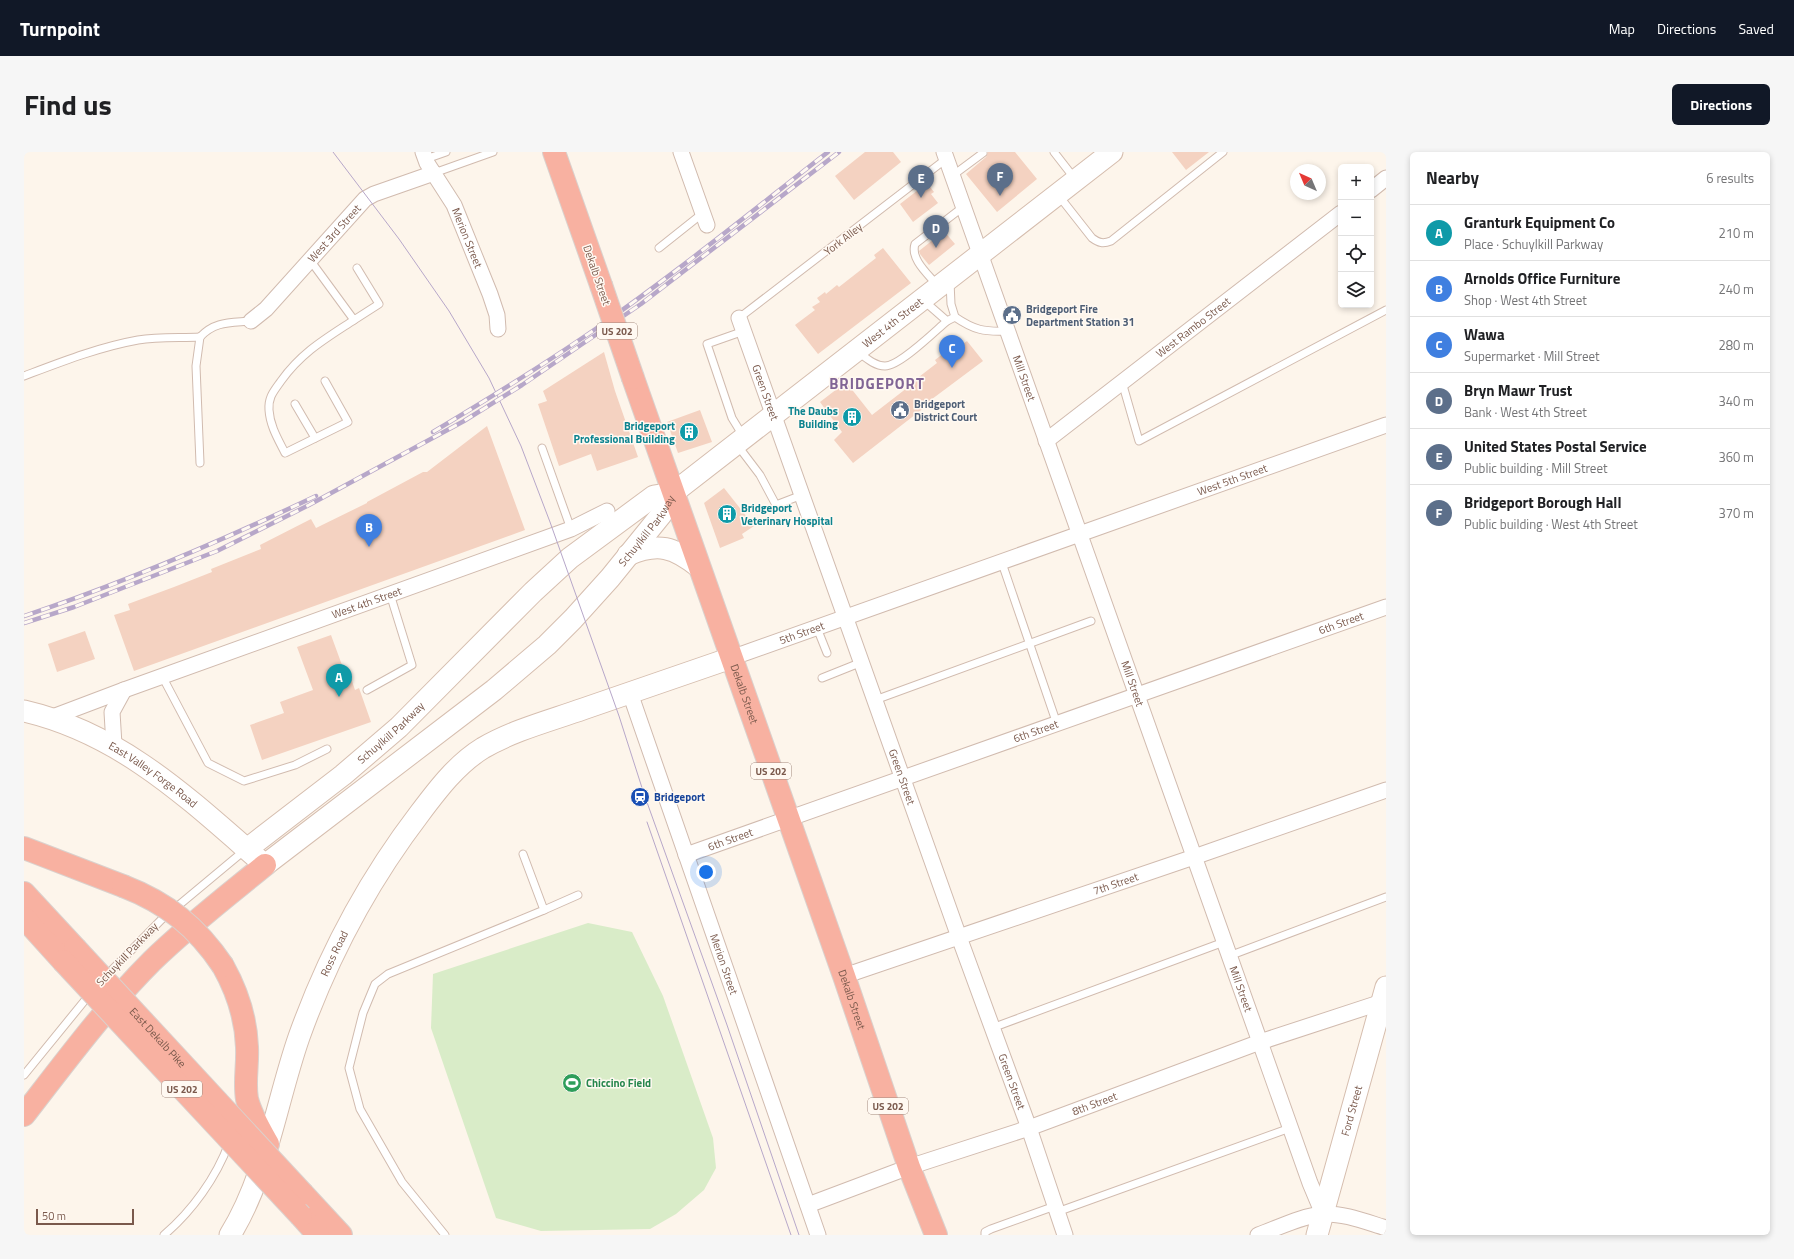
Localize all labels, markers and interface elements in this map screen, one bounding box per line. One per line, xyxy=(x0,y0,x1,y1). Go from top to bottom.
text: Turnpoint xyxy=(20,14,100,43)
text: Map xyxy=(1609,18,1635,39)
text: Directions xyxy=(1657,18,1716,39)
text: Saved xyxy=(1738,18,1774,39)
text: Find us xyxy=(24,83,112,126)
button: Directions xyxy=(1672,84,1770,125)
pin: F xyxy=(987,163,1013,196)
north arrow xyxy=(1290,164,1326,200)
map controls xyxy=(1338,164,1374,308)
button: + xyxy=(1338,164,1374,200)
pin: E xyxy=(908,165,934,198)
text: Nearby xyxy=(1426,165,1479,191)
text: 6 results xyxy=(1706,168,1754,188)
button: − xyxy=(1338,200,1374,236)
street label: West 3rd Street xyxy=(304,201,365,266)
street label: Merion Street xyxy=(448,205,487,270)
text: Granturk Equipment Co xyxy=(1464,211,1615,234)
pin: D xyxy=(923,215,949,248)
street label: York Alley xyxy=(820,218,866,259)
text: A xyxy=(1435,223,1443,243)
text: 210 m xyxy=(1718,223,1754,243)
text: Place · Schuylkill Parkway xyxy=(1464,234,1603,254)
button: locate xyxy=(1338,236,1374,272)
street label: Dekalb Street xyxy=(579,243,615,307)
text: Arnolds Office Furniture xyxy=(1464,267,1620,290)
button: layers xyxy=(1338,272,1374,308)
text: B xyxy=(1435,279,1443,299)
text: 240 m xyxy=(1718,279,1754,299)
text: Shop · West 4th Street xyxy=(1464,290,1587,310)
street label: West Rambo Street xyxy=(1152,293,1234,361)
street label: West 4th Street xyxy=(859,294,926,351)
place label: Bridgeport Fire Department Station 31 xyxy=(1026,301,1135,330)
public building icon: Bridgeport Fire Department Station 31 xyxy=(1001,304,1023,326)
road number: US 202 xyxy=(597,323,637,339)
text: Wawa xyxy=(1464,323,1505,346)
pin: C xyxy=(939,335,965,368)
text: C xyxy=(1435,335,1443,355)
text: 280 m xyxy=(1718,335,1754,355)
text: Supermarket · Mill Street xyxy=(1464,346,1600,366)
street label: Mill Street xyxy=(1009,353,1040,403)
street label: Green Street xyxy=(748,362,783,423)
district label: BRIDGEPORT xyxy=(829,372,925,395)
text: Bryn Mawr Trust xyxy=(1464,379,1572,402)
text: D xyxy=(1435,391,1443,411)
text: 340 m xyxy=(1718,391,1754,411)
place label: Bridgeport District Court xyxy=(914,396,977,425)
public building icon: Bridgeport District Court xyxy=(889,399,911,421)
text: Bank · West 4th Street xyxy=(1464,402,1587,422)
place label: The Daubs Building xyxy=(788,403,838,432)
building icon: The Daubs Building xyxy=(841,406,863,428)
place label: Bridgeport Professional Building xyxy=(573,418,675,447)
building icon: Bridgeport Professional Building xyxy=(678,421,700,443)
text: United States Postal Service xyxy=(1464,435,1647,458)
text: E xyxy=(1435,447,1443,467)
text: 360 m xyxy=(1718,447,1754,467)
text: Public building · Mill Street xyxy=(1464,458,1608,478)
street label: West 5th Street xyxy=(1195,460,1270,500)
street label: Schuylkill Parkway xyxy=(615,491,679,570)
text: Bridgeport Borough Hall xyxy=(1464,491,1621,514)
place label: Bridgeport Veterinary Hospital xyxy=(741,500,833,529)
building icon: Bridgeport Veterinary Hospital xyxy=(716,503,738,525)
text: F xyxy=(1436,503,1442,523)
text: 370 m xyxy=(1718,503,1754,523)
pin: B xyxy=(356,514,382,547)
text: Public building · West 4th Street xyxy=(1464,514,1638,534)
street label: West 4th Street xyxy=(329,583,404,623)
street label: 6th Street xyxy=(1316,608,1366,638)
street label: 5th Street xyxy=(777,617,827,648)
street label: Mill Street xyxy=(1117,658,1148,709)
street label: Dekalb Street xyxy=(727,662,762,726)
pin: A xyxy=(326,664,352,697)
street label: Schuylkill Parkway xyxy=(354,698,428,767)
street label: 6th Street xyxy=(1011,716,1061,746)
street label: East Valley Forge Road xyxy=(106,737,201,811)
street label: Green Street xyxy=(885,747,919,807)
road number: US 202 xyxy=(751,763,791,779)
station icon: Bridgeport xyxy=(629,786,651,808)
place label: Bridgeport xyxy=(654,789,705,805)
street label: 6th Street xyxy=(706,824,755,855)
your location xyxy=(696,862,716,882)
street label: 7th Street xyxy=(1091,868,1141,899)
street label: Schuykill Parkway xyxy=(92,918,162,989)
street label: Ross Road xyxy=(316,928,352,979)
street label: Merion Street xyxy=(706,932,742,997)
street label: Mill Street xyxy=(1226,964,1257,1014)
street label: Dekalb Street xyxy=(834,967,870,1032)
street label: East Dekalb Pike xyxy=(126,1004,190,1071)
street label: Green Street xyxy=(994,1052,1030,1112)
sports icon: Chiccino Field xyxy=(561,1072,583,1094)
place label: Chiccino Field xyxy=(586,1075,651,1091)
road number: US 202 xyxy=(162,1081,202,1097)
street label: Ford Street xyxy=(1337,1084,1366,1138)
street label: 8th Street xyxy=(1070,1088,1119,1119)
road number: US 202 xyxy=(868,1098,908,1114)
scale bar xyxy=(36,1207,134,1226)
text: 50 m xyxy=(42,1208,66,1224)

